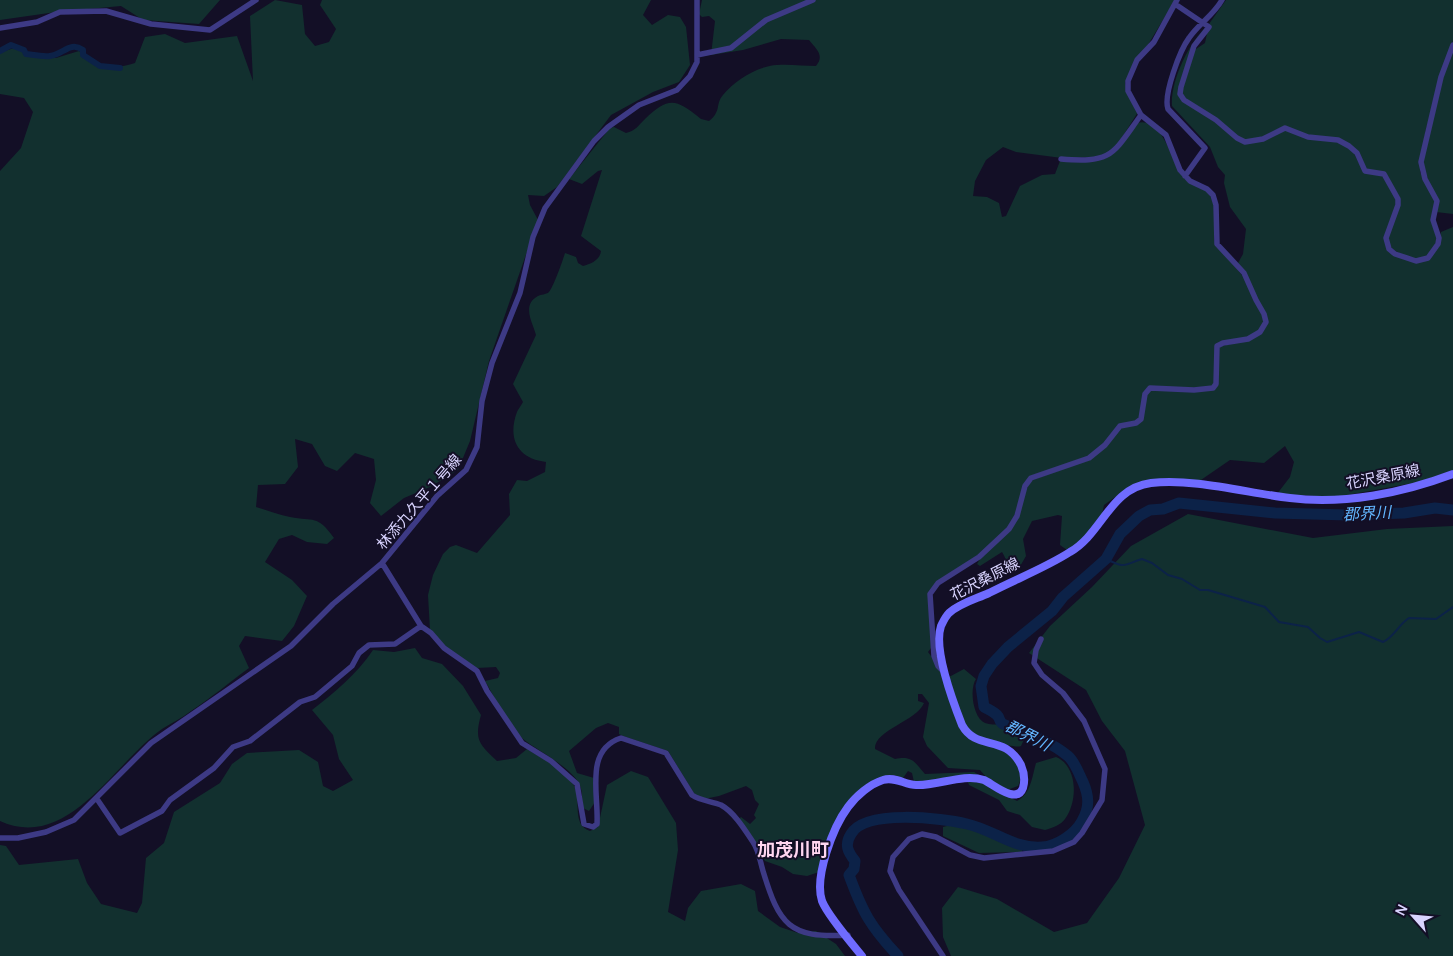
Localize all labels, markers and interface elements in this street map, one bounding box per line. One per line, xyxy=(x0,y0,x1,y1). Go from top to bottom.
street label: 林添九久平１号線 xyxy=(371,449,466,554)
street label: 花沢桑原線 xyxy=(1344,459,1422,494)
water label: 郡界川 xyxy=(1342,501,1394,525)
street label: 花沢桑原線 xyxy=(947,552,1023,605)
water label: 郡界川 xyxy=(1002,714,1056,757)
district label: 加茂川町 xyxy=(757,837,829,861)
north arrow xyxy=(1388,891,1438,941)
text: N xyxy=(1390,901,1412,919)

